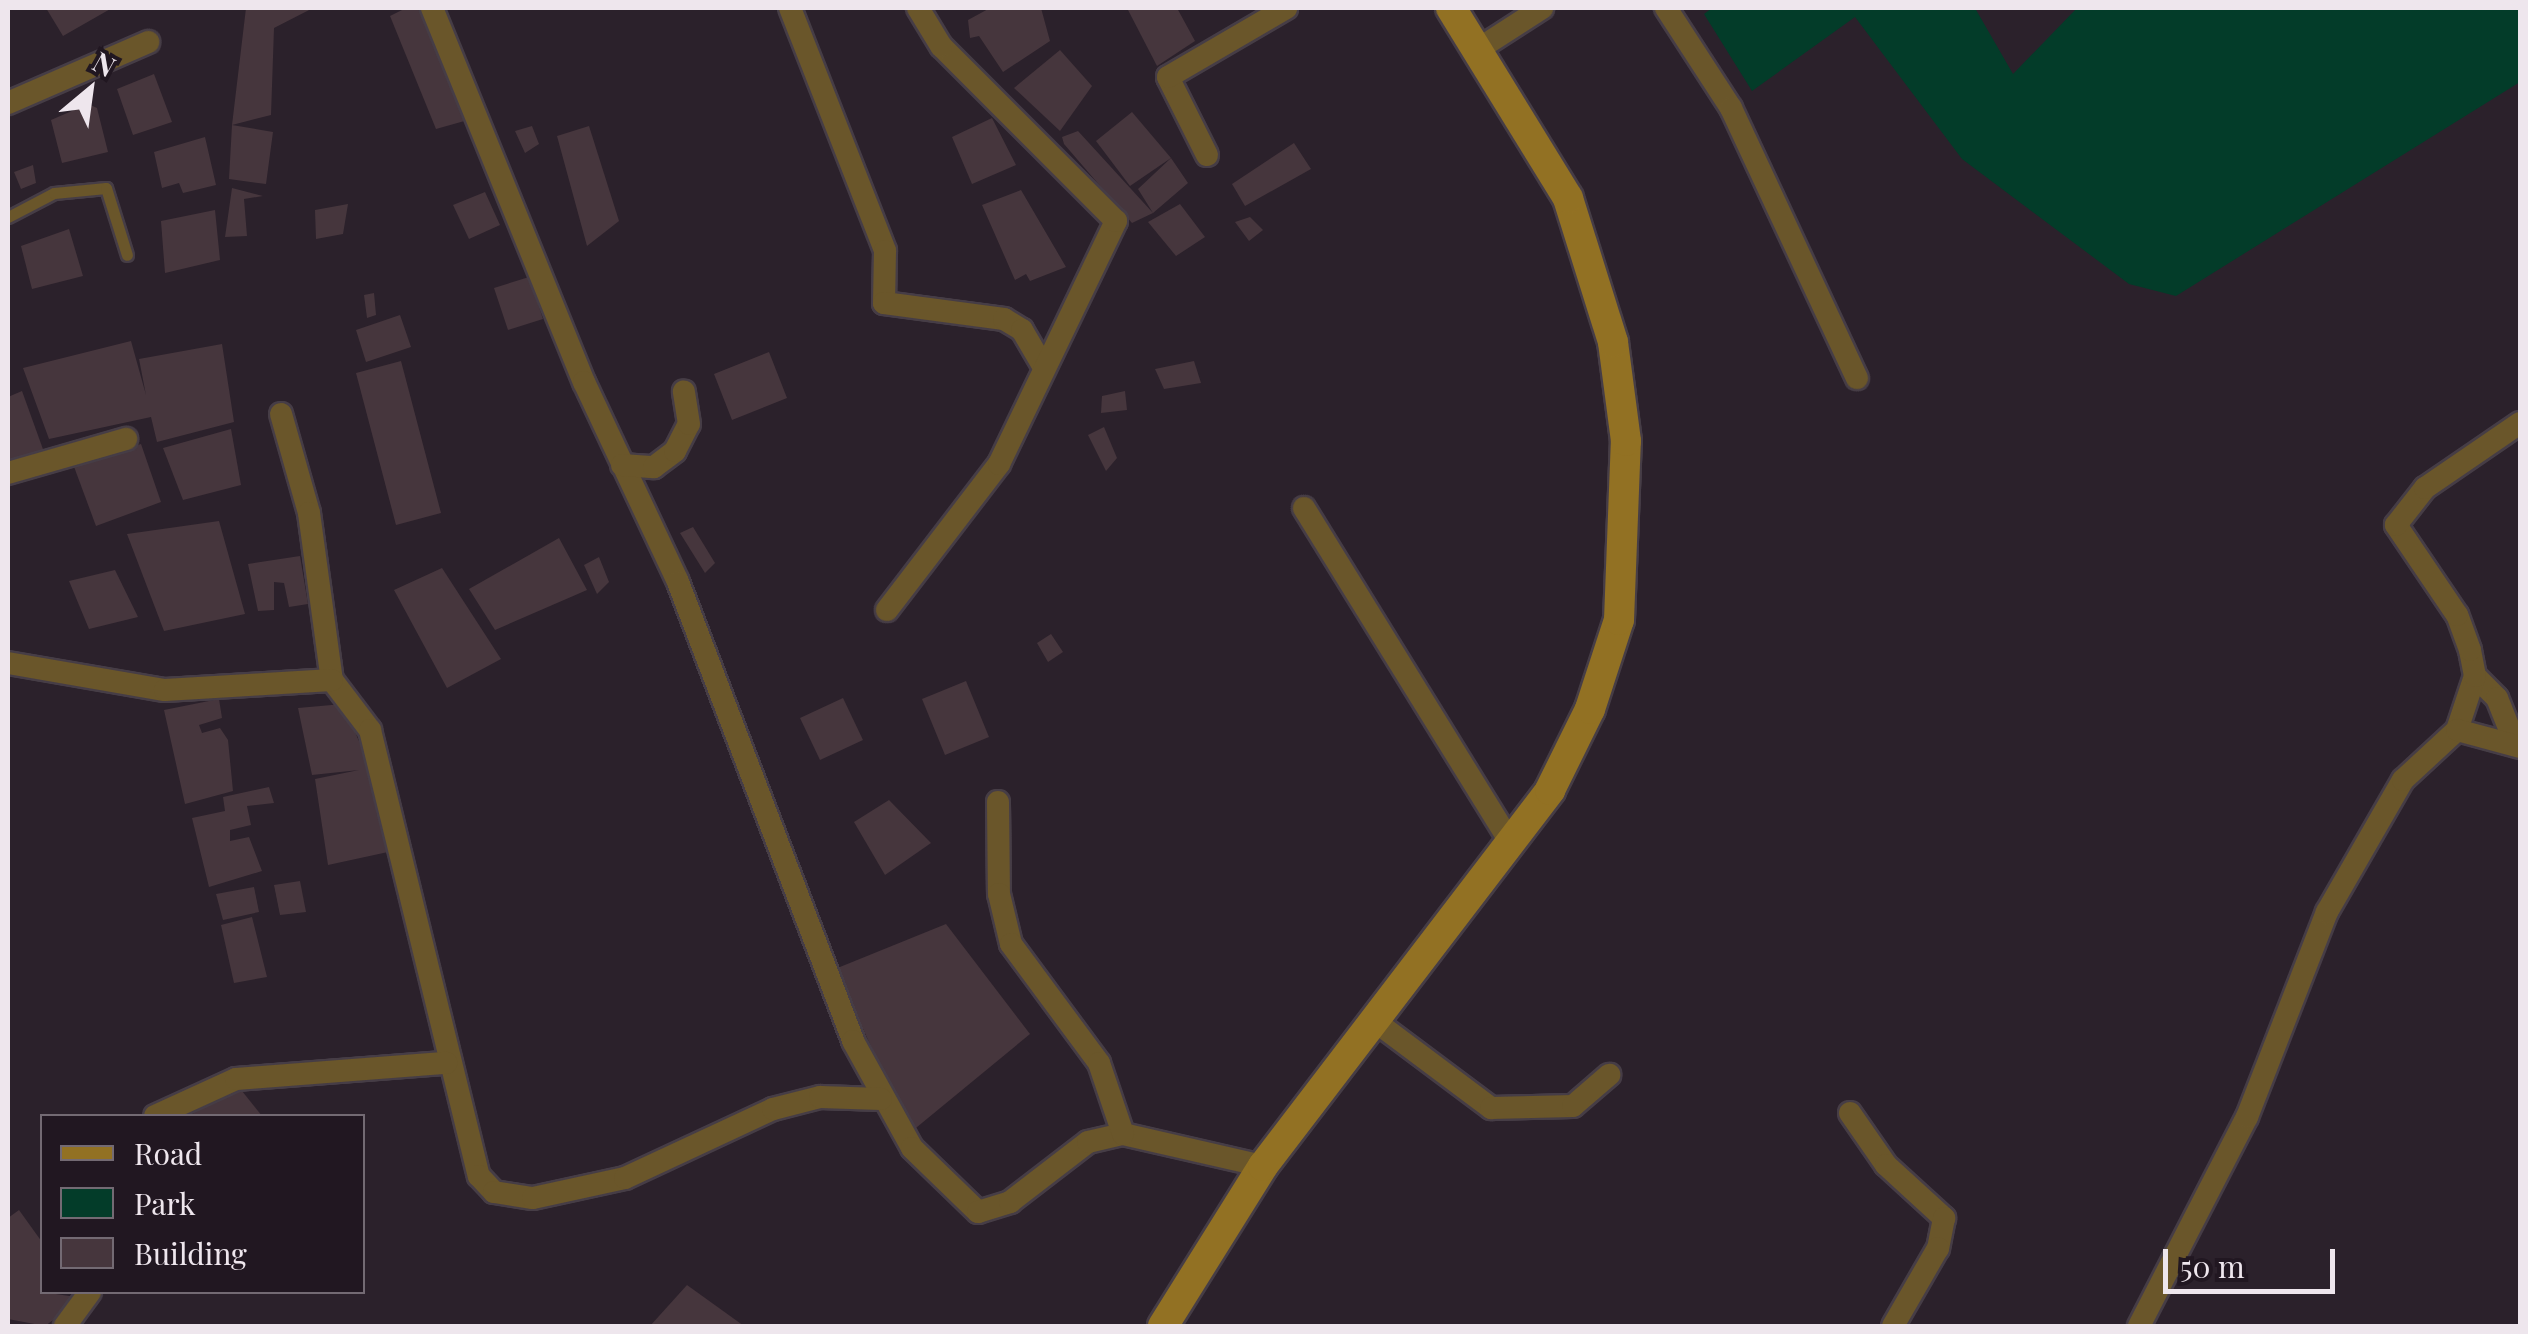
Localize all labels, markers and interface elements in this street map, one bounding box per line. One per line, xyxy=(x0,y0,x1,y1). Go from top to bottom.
north arrow xyxy=(40,40,140,140)
text: N xyxy=(87,42,123,84)
legend xyxy=(40,1114,365,1294)
text: Road xyxy=(134,1133,202,1173)
text: Park xyxy=(134,1183,196,1223)
scale bar xyxy=(2168,1229,2340,1291)
text: Building xyxy=(134,1233,247,1273)
text: 50 m xyxy=(2180,1246,2245,1286)

